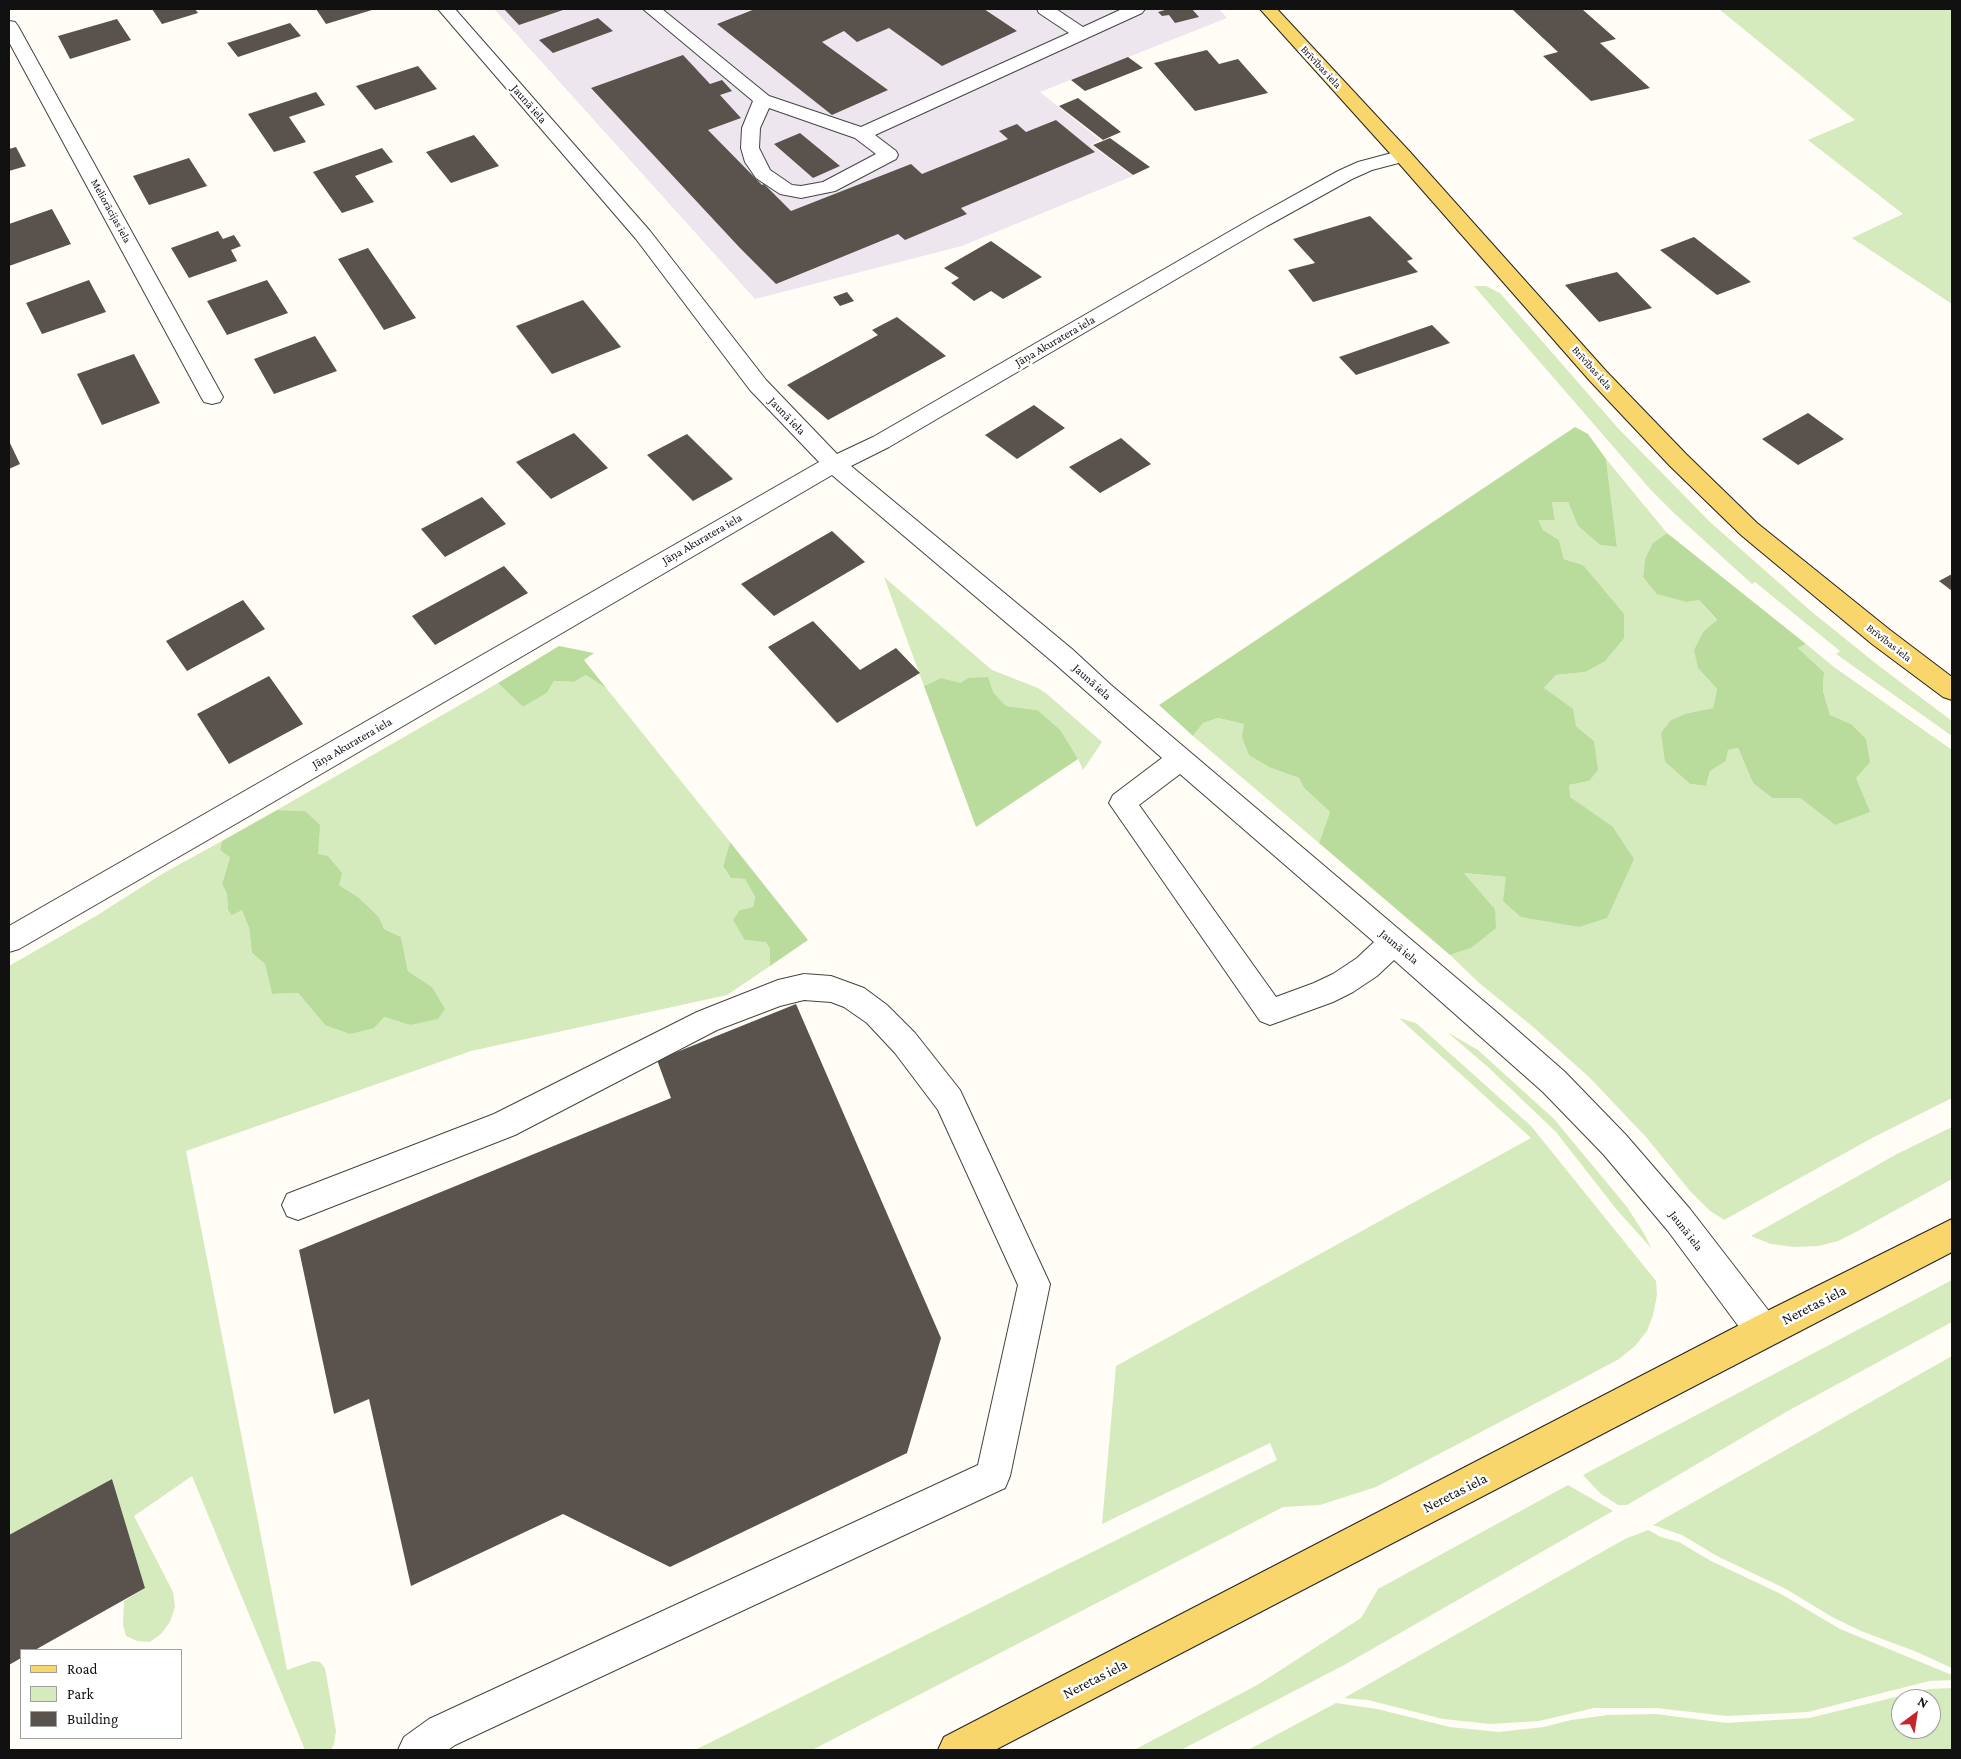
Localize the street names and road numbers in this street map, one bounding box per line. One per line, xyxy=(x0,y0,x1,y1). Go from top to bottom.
street label: Brīvības iela xyxy=(1298,43,1344,91)
street label: Jaunā iela xyxy=(508,82,550,126)
street label: Meliorācijas iela xyxy=(88,177,134,245)
street label: Jāņa Akuratera iela xyxy=(1012,312,1098,370)
street label: Brīvības iela xyxy=(1569,344,1615,392)
street label: Jaunā iela xyxy=(766,394,808,438)
street label: Jāņa Akuratera iela xyxy=(659,510,745,568)
street label: Brīvības iela xyxy=(1864,621,1914,665)
street label: Jaunā iela xyxy=(1070,661,1114,703)
street label: Jāņa Akuratera iela xyxy=(309,714,395,772)
street label: Jaunā iela xyxy=(1376,926,1422,968)
street label: Jaunā iela xyxy=(1666,1208,1706,1254)
street label: Neretas iela xyxy=(1779,1281,1849,1329)
street label: Neretas iela xyxy=(1420,1469,1490,1517)
street label: Neretas iela xyxy=(1060,1655,1130,1703)

